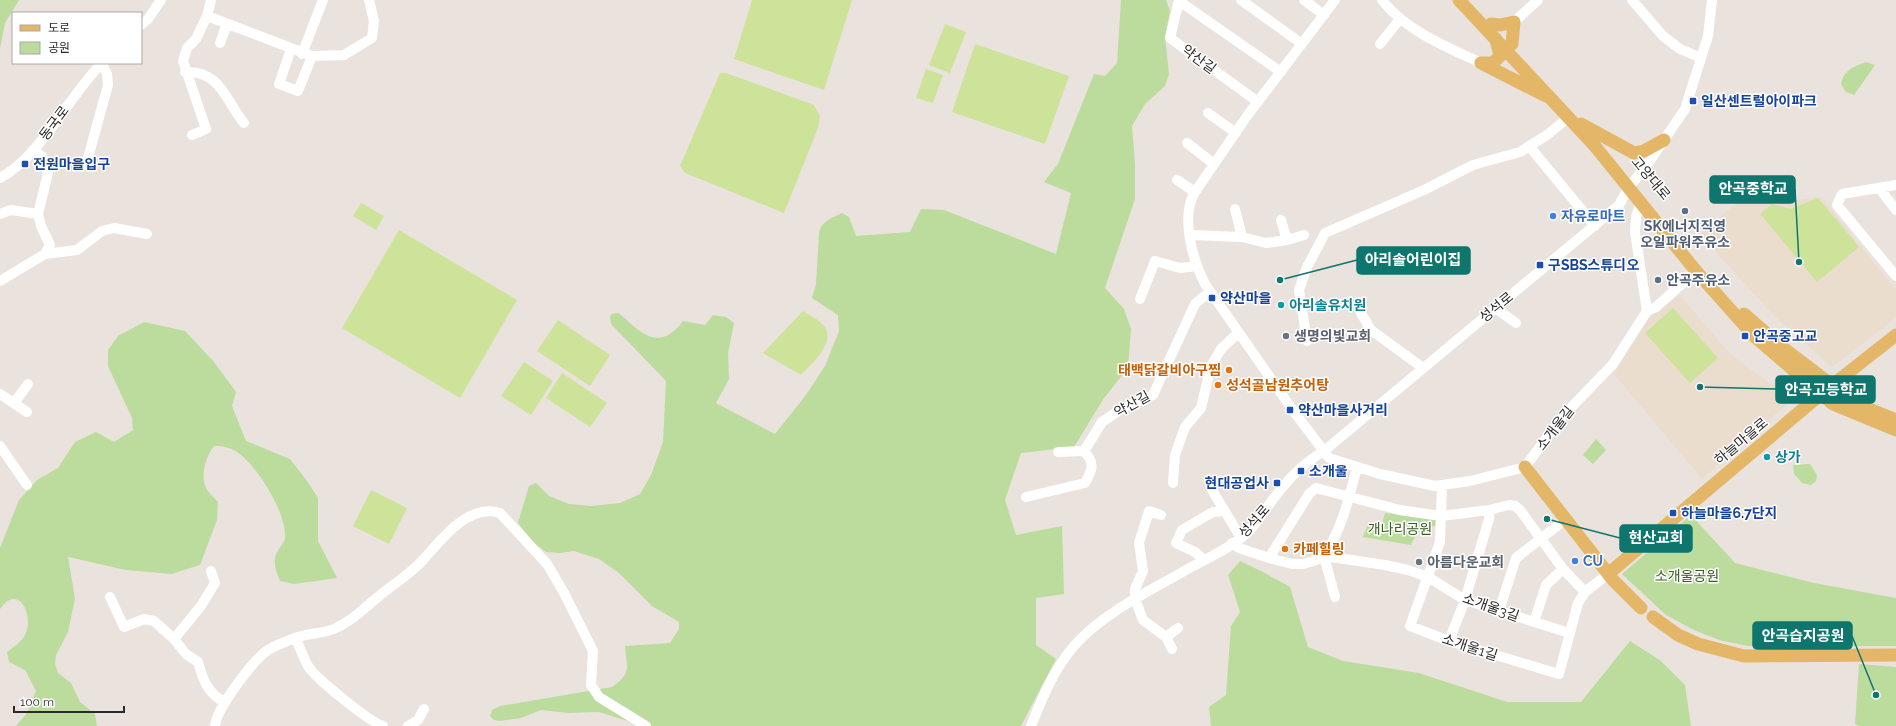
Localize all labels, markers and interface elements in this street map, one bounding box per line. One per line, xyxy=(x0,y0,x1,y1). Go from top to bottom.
legend xyxy=(12,12,142,64)
text: 도로 xyxy=(48,21,70,35)
text: 공원 xyxy=(48,41,70,55)
street label: 약산길 xyxy=(1179,41,1219,77)
place label: 일산센트럴아이파크 xyxy=(1701,93,1817,109)
marker: 일산센트럴아이파크 xyxy=(1688,96,1698,106)
street label: 동국로 xyxy=(36,103,72,143)
street label: 고양대로 xyxy=(1628,153,1674,203)
place label: 전원마을입구 xyxy=(33,156,110,172)
marker: 전원마을입구 xyxy=(20,159,30,169)
callout: 안곡중학교 xyxy=(1710,176,1795,203)
text: 안곡중학교 xyxy=(1718,180,1788,198)
marker: SK에너지직영 오일파워주유소 xyxy=(1680,206,1690,216)
place label: 자유로마트 xyxy=(1561,208,1626,224)
marker: 자유로마트 xyxy=(1548,211,1558,221)
place label: SK에너지직영 오일파워주유소 xyxy=(1640,218,1730,250)
callout: 아리솔어린이집 xyxy=(1357,247,1470,274)
text: 아리솔어린이집 xyxy=(1365,251,1461,269)
place label: 구SBS스튜디오 xyxy=(1548,257,1639,273)
marker: 구SBS스튜디오 xyxy=(1535,260,1545,270)
place label: 안곡주유소 xyxy=(1666,272,1731,288)
marker: 안곡주유소 xyxy=(1653,275,1663,285)
street label: 성석로 xyxy=(1476,289,1516,325)
place label: 약산마을 xyxy=(1220,290,1272,306)
marker: 약산마을 xyxy=(1207,293,1217,303)
place label: 아리솔유치원 xyxy=(1289,297,1366,313)
marker: 아리솔유치원 xyxy=(1276,300,1286,310)
place label: 생명의빛교회 xyxy=(1294,328,1371,344)
place label: 안곡중고교 xyxy=(1753,328,1818,344)
marker: 생명의빛교회 xyxy=(1281,331,1291,341)
marker: 안곡중고교 xyxy=(1740,331,1750,341)
place label: 태백닭갈비아구찜 xyxy=(1118,362,1221,378)
marker: 태백닭갈비아구찜 xyxy=(1224,365,1234,375)
callout: 안곡고등학교 xyxy=(1776,376,1875,403)
place label: 성석골남원추어탕 xyxy=(1226,377,1329,393)
marker: 성석골남원추어탕 xyxy=(1213,380,1223,390)
text: 안곡고등학교 xyxy=(1785,381,1868,399)
street label: 약산길 xyxy=(1111,388,1153,420)
place label: 약산마을사거리 xyxy=(1298,402,1388,418)
street label: 소개울길 xyxy=(1533,403,1577,453)
marker: 약산마을사거리 xyxy=(1285,405,1295,415)
street label: 하늘마을로 xyxy=(1711,414,1771,468)
place label: 상가 xyxy=(1775,449,1801,465)
marker: 상가 xyxy=(1762,452,1772,462)
place label: 소개울 xyxy=(1309,463,1348,479)
marker: 소개울 xyxy=(1296,466,1306,476)
place label: 현대공업사 xyxy=(1205,475,1269,491)
marker: 현대공업사 xyxy=(1272,478,1282,488)
street label: 성석로 xyxy=(1235,501,1273,541)
place label: 하늘마을6.7단지 xyxy=(1681,505,1778,521)
marker: 하늘마을6.7단지 xyxy=(1668,508,1678,518)
park label: 개나리공원 xyxy=(1368,521,1432,537)
callout: 현산교회 xyxy=(1620,525,1692,552)
text: 현산교회 xyxy=(1628,529,1684,547)
place label: 카페힐링 xyxy=(1293,541,1345,557)
marker: 카페힐링 xyxy=(1280,544,1290,554)
place label: CU xyxy=(1583,553,1603,569)
place label: 아름다운교회 xyxy=(1427,554,1504,570)
marker: CU xyxy=(1570,556,1580,566)
marker: 아름다운교회 xyxy=(1414,557,1424,567)
park label: 소개울공원 xyxy=(1655,568,1719,584)
street label: 소개울3길 xyxy=(1461,590,1521,624)
callout: 안곡습지공원 xyxy=(1753,622,1852,649)
text: 안곡습지공원 xyxy=(1762,627,1844,645)
street label: 소개울1길 xyxy=(1440,631,1500,663)
scale bar xyxy=(14,688,124,714)
text: 100 m xyxy=(20,695,54,709)

